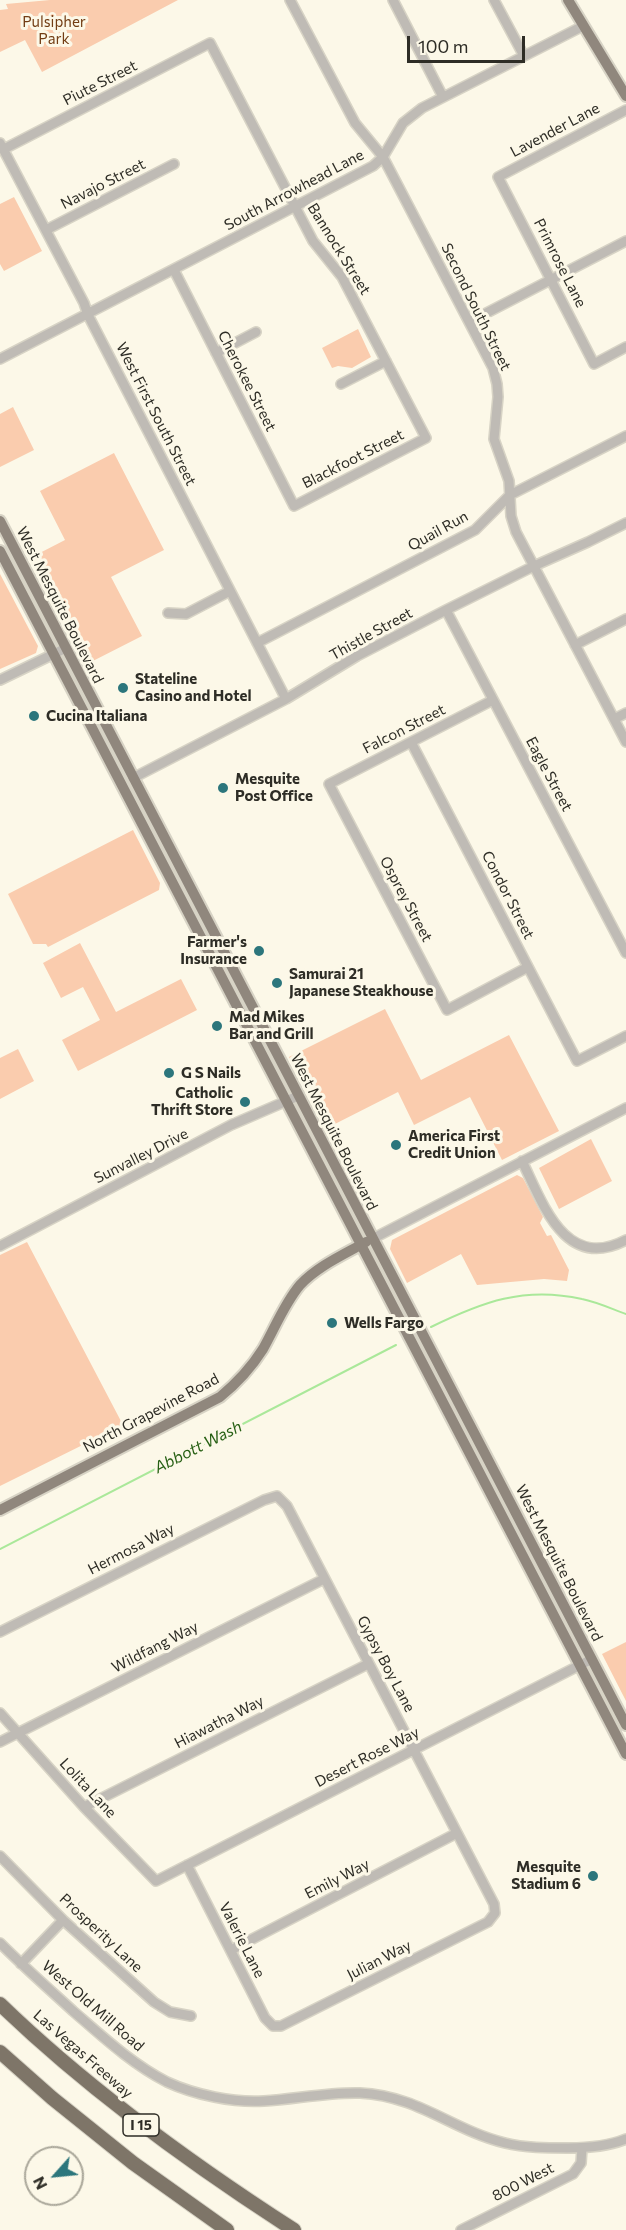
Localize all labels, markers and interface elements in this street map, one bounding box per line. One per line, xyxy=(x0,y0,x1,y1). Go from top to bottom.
park label: Pulsipher Park xyxy=(22,13,86,48)
scale bar xyxy=(410,24,528,62)
text: 100 m xyxy=(418,35,468,57)
street label: Piute Street xyxy=(60,57,140,109)
street label: Lavender Lane xyxy=(507,99,603,161)
street label: South Arrowhead Lane xyxy=(221,146,367,234)
street label: Navajo Street xyxy=(58,155,148,213)
street label: Bannock Street xyxy=(304,200,374,298)
street label: Primrose Lane xyxy=(530,216,590,310)
street label: Second South Street xyxy=(437,240,515,374)
street label: Cherokee Street xyxy=(214,328,280,434)
street label: West First South Street xyxy=(112,339,200,489)
street label: Blackfoot Street xyxy=(299,426,407,492)
street label: Quail Run xyxy=(405,507,471,555)
street label: West Mesquite Boulevard xyxy=(13,524,107,686)
street label: Thistle Street xyxy=(326,604,416,664)
place label: Stateline Casino and Hotel xyxy=(135,670,251,705)
marker: Stateline Casino and Hotel xyxy=(116,681,130,695)
street label: Falcon Street xyxy=(360,701,448,757)
place label: Cucina Italiana xyxy=(46,707,147,725)
marker: Cucina Italiana xyxy=(27,709,41,723)
street label: Eagle Street xyxy=(522,734,576,814)
place label: Mesquite Post Office xyxy=(235,770,313,805)
marker: Mesquite Post Office xyxy=(216,781,230,795)
street label: Condor Street xyxy=(478,848,538,942)
street label: Osprey Street xyxy=(376,853,436,945)
place label: Farmer's Insurance xyxy=(180,933,247,968)
marker: Farmer's Insurance xyxy=(252,944,266,958)
place label: Samurai 21 Japanese Steakhouse xyxy=(289,965,433,1000)
marker: Samurai 21 Japanese Steakhouse xyxy=(270,976,284,990)
place label: Mad Mikes Bar and Grill xyxy=(229,1008,314,1043)
marker: Mad Mikes Bar and Grill xyxy=(210,1019,224,1033)
street label: West Mesquite Boulevard xyxy=(287,1051,381,1213)
place label: G S Nails xyxy=(181,1064,241,1082)
marker: G S Nails xyxy=(162,1066,176,1080)
place label: Catholic Thrift Store xyxy=(151,1084,233,1119)
marker: Catholic Thrift Store xyxy=(238,1095,252,1109)
street label: Sunvalley Drive xyxy=(91,1125,191,1187)
place label: America First Credit Union xyxy=(408,1127,500,1162)
marker: America First Credit Union xyxy=(389,1138,403,1152)
place label: Wells Fargo xyxy=(344,1314,424,1332)
marker: Wells Fargo xyxy=(325,1316,339,1330)
street label: North Grapevine Road xyxy=(80,1370,222,1456)
water label: Abbott Wash xyxy=(151,1417,245,1477)
street label: West Mesquite Boulevard xyxy=(512,1482,606,1644)
street label: Hermosa Way xyxy=(85,1520,177,1578)
street label: Gypsy Boy Lane xyxy=(353,1613,419,1715)
street label: Wildfang Way xyxy=(109,1617,201,1677)
street label: Hiawatha Way xyxy=(171,1692,267,1752)
street label: Desert Rose Way xyxy=(312,1723,422,1791)
street label: Lolita Lane xyxy=(56,1754,120,1822)
street label: Emily Way xyxy=(302,1855,372,1903)
place label: Mesquite Stadium 6 xyxy=(511,1858,581,1893)
marker: Mesquite Stadium 6 xyxy=(586,1869,600,1883)
street label: Prosperity Lane xyxy=(56,1890,146,1976)
street label: Valerie Lane xyxy=(215,1899,269,1981)
street label: Julian Way xyxy=(344,1936,414,1984)
street label: West Old Mill Road xyxy=(38,1957,148,2055)
street label: Las Vegas Freeway xyxy=(30,2006,136,2102)
road number: I 15 xyxy=(123,2114,159,2136)
north arrow xyxy=(24,2146,84,2206)
street label: 800 West xyxy=(489,2159,557,2205)
text: N xyxy=(28,2174,50,2193)

